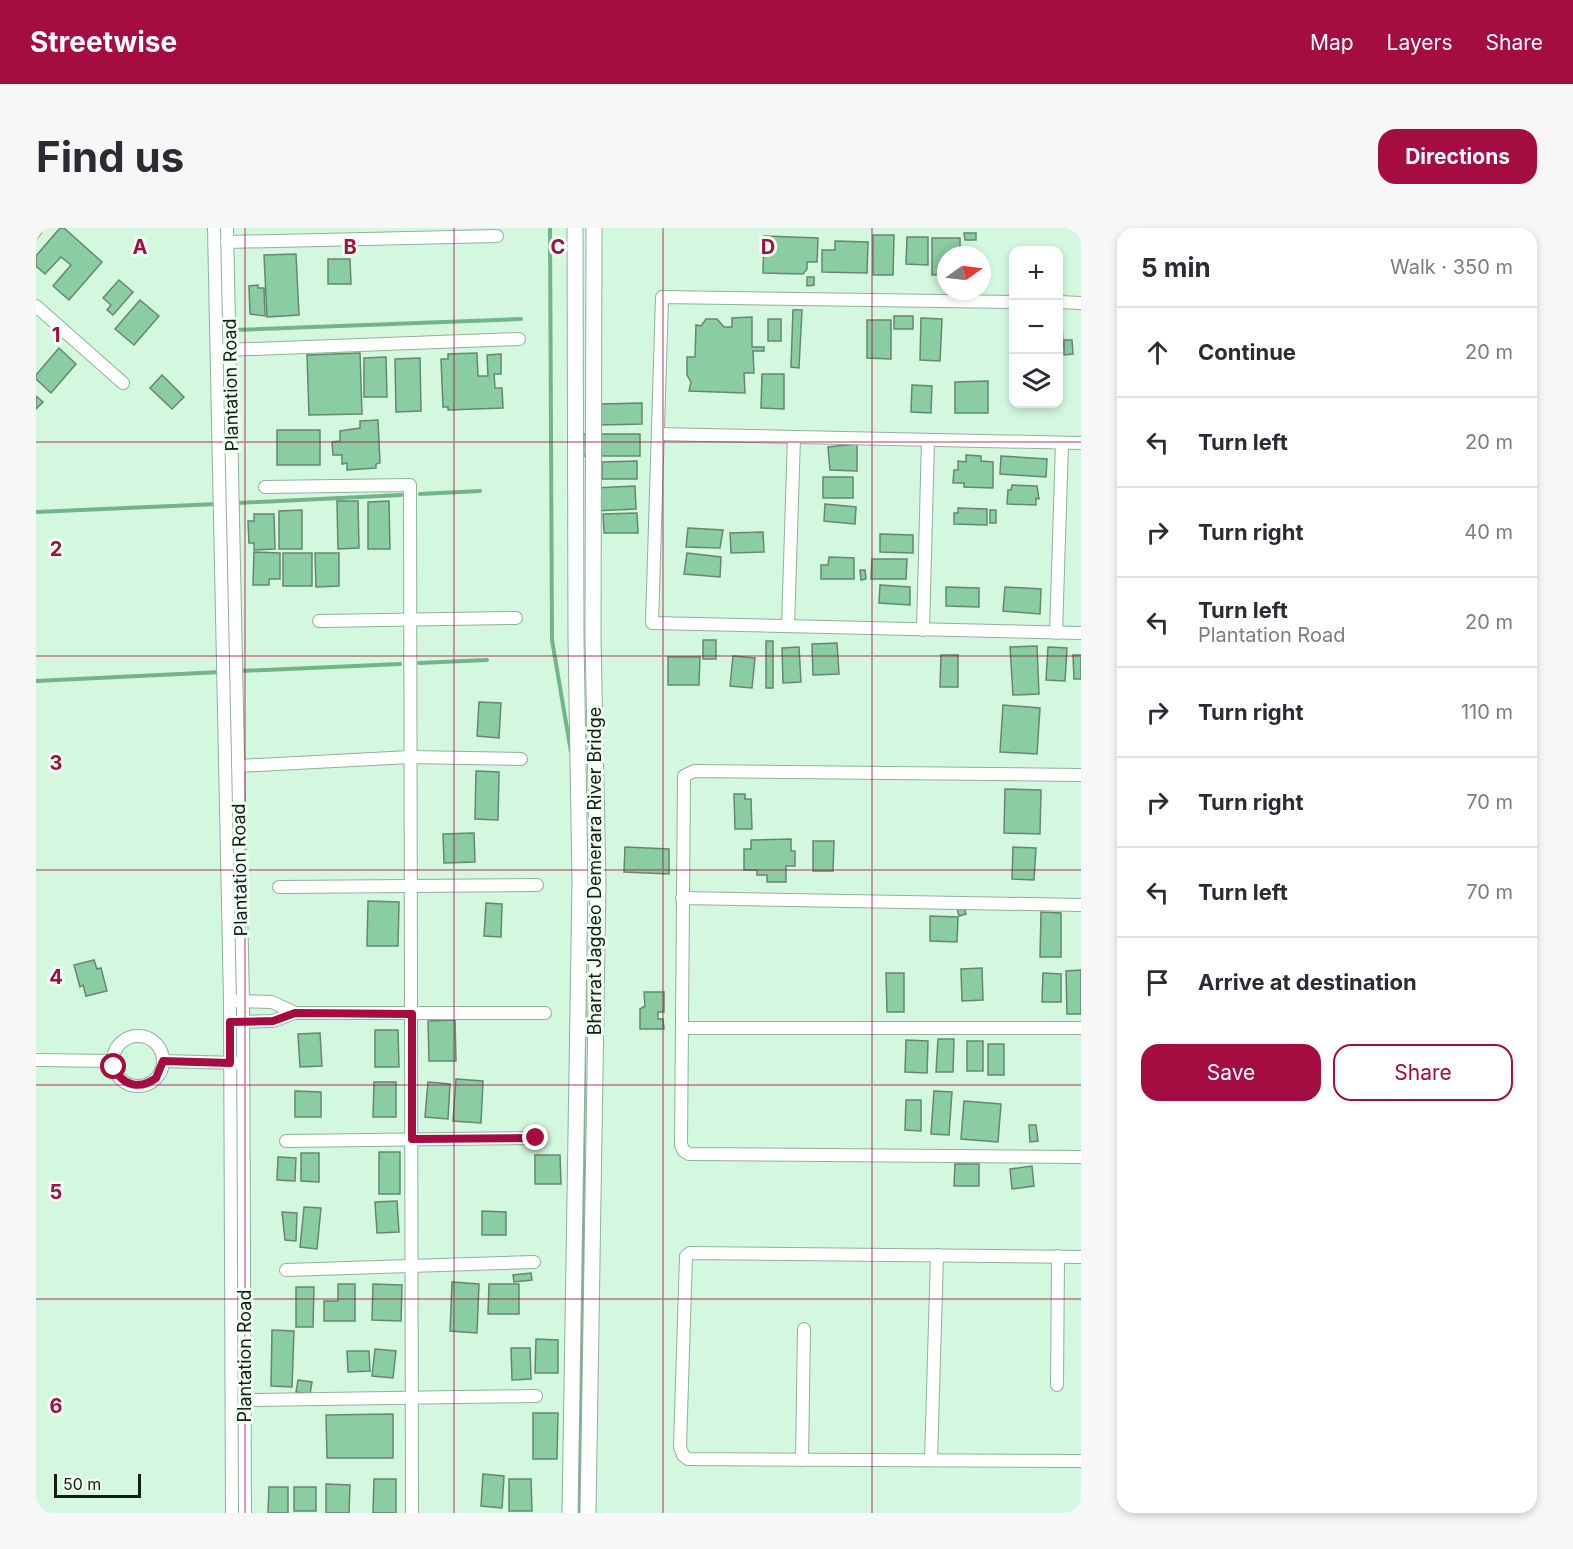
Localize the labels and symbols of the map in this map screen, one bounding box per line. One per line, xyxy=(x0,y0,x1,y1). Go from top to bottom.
text: A xyxy=(133,235,148,259)
text: B xyxy=(343,235,357,259)
text: C xyxy=(551,235,565,259)
text: D xyxy=(761,235,775,259)
north arrow xyxy=(937,246,991,300)
street label: Plantation Road xyxy=(219,318,242,452)
text: 1 xyxy=(52,323,60,347)
text: 2 xyxy=(50,537,62,561)
street label: Bharrat Jagdeo Demerara River Bridge xyxy=(584,707,605,1035)
text: 3 xyxy=(50,751,62,775)
street label: Plantation Road xyxy=(228,803,251,937)
text: 4 xyxy=(49,965,63,989)
route start xyxy=(100,1053,126,1079)
route end xyxy=(522,1124,548,1150)
text: 5 xyxy=(50,1180,62,1204)
street label: Plantation Road xyxy=(234,1290,255,1422)
text: 6 xyxy=(50,1394,63,1418)
scale bar xyxy=(54,1471,141,1498)

